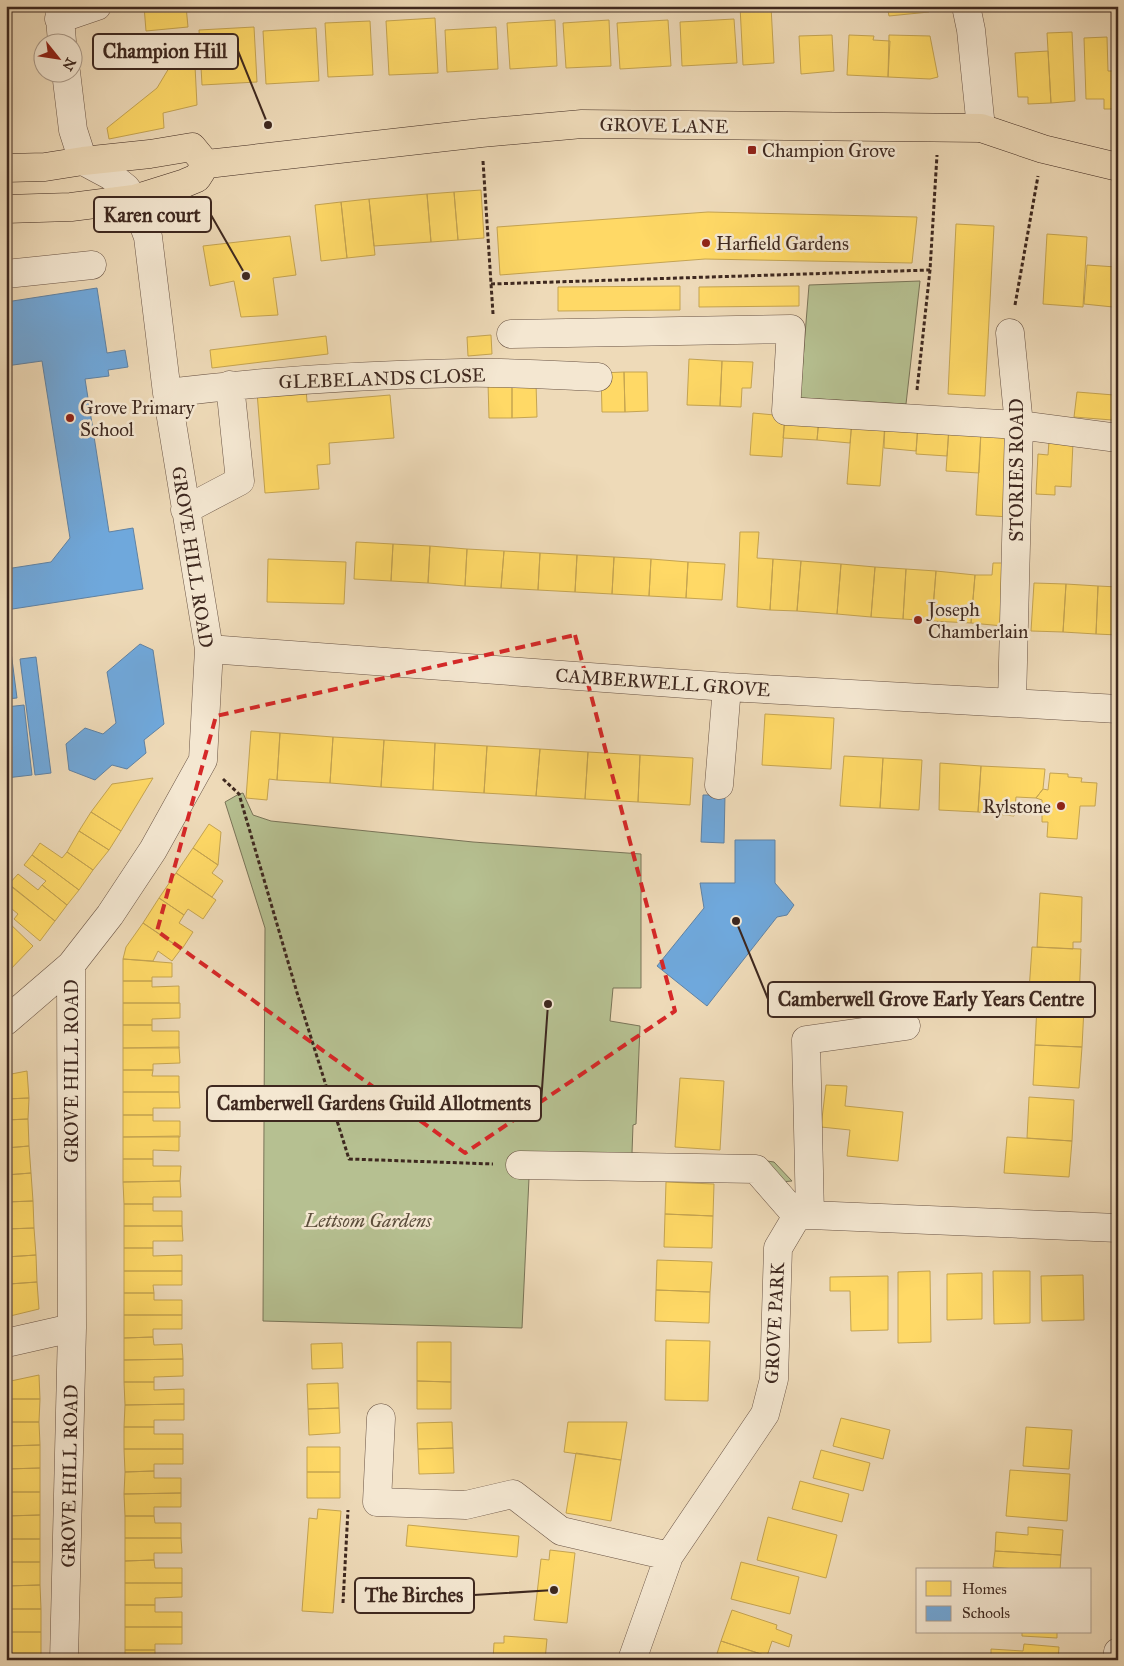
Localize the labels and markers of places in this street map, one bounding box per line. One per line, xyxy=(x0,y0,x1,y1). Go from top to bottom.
callout: Champion Hill xyxy=(93,34,238,69)
place label: Champion Grove xyxy=(762,139,896,162)
marker: Champion Grove xyxy=(746,144,758,156)
callout: Karen court xyxy=(94,197,211,232)
place label: Harfield Gardens xyxy=(716,232,849,255)
marker: Harfield Gardens xyxy=(700,237,712,249)
place label: Grove Primary School xyxy=(80,396,196,441)
marker: Grove Primary School xyxy=(64,412,76,424)
place label: Joseph Chamberlain xyxy=(926,598,1028,643)
marker: Joseph Chamberlain xyxy=(912,614,924,626)
place label: Rylstone xyxy=(983,795,1051,818)
marker: Rylstone xyxy=(1055,800,1067,812)
callout: Camberwell Grove Early Years Centre xyxy=(768,982,1095,1017)
callout: Camberwell Gardens Guild Allotments xyxy=(207,1086,541,1121)
callout: The Birches xyxy=(355,1578,474,1613)

